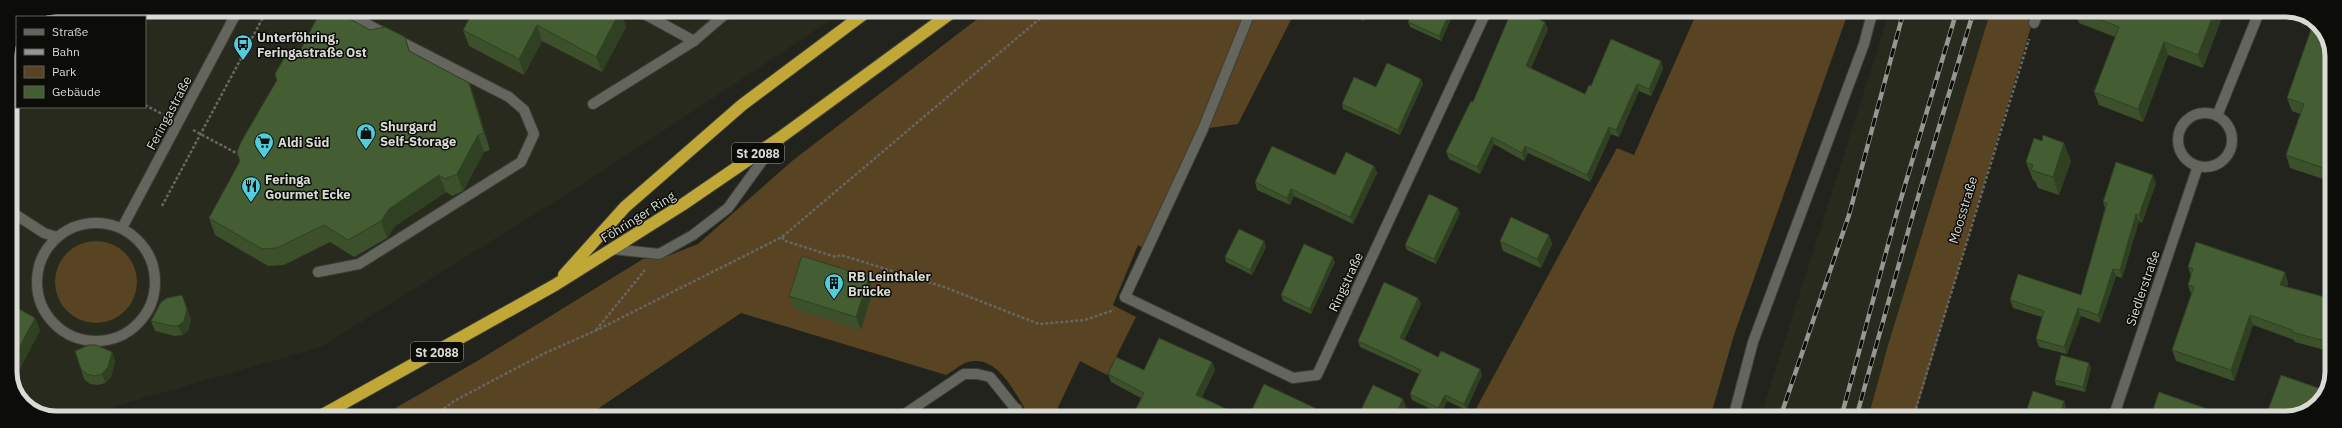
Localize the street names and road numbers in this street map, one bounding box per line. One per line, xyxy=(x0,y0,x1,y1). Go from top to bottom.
street label: Feringastraße xyxy=(142,73,196,153)
road number: St 2088 xyxy=(732,143,784,163)
street label: Moosstraße xyxy=(1945,174,1981,246)
street label: Föhringer Ring xyxy=(598,187,678,247)
street label: Siedlerstraße xyxy=(2122,248,2164,328)
street label: Ringstraße xyxy=(1325,250,1367,314)
road number: St 2088 xyxy=(411,342,463,362)

